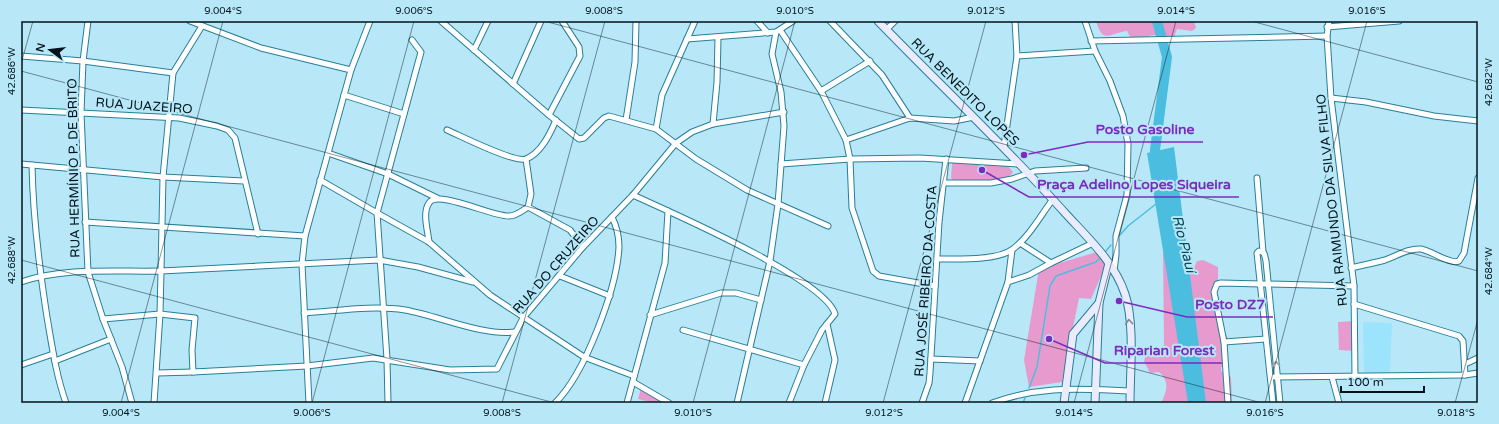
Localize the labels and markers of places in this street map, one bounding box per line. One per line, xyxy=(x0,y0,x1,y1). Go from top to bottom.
callout: Posto Gasoline xyxy=(1088,116,1203,142)
callout: Praça Adelino Lopes Siqueira xyxy=(1029,171,1239,197)
callout: Posto DZ7 xyxy=(1187,291,1273,317)
callout: Riparian Forest xyxy=(1105,337,1222,363)

